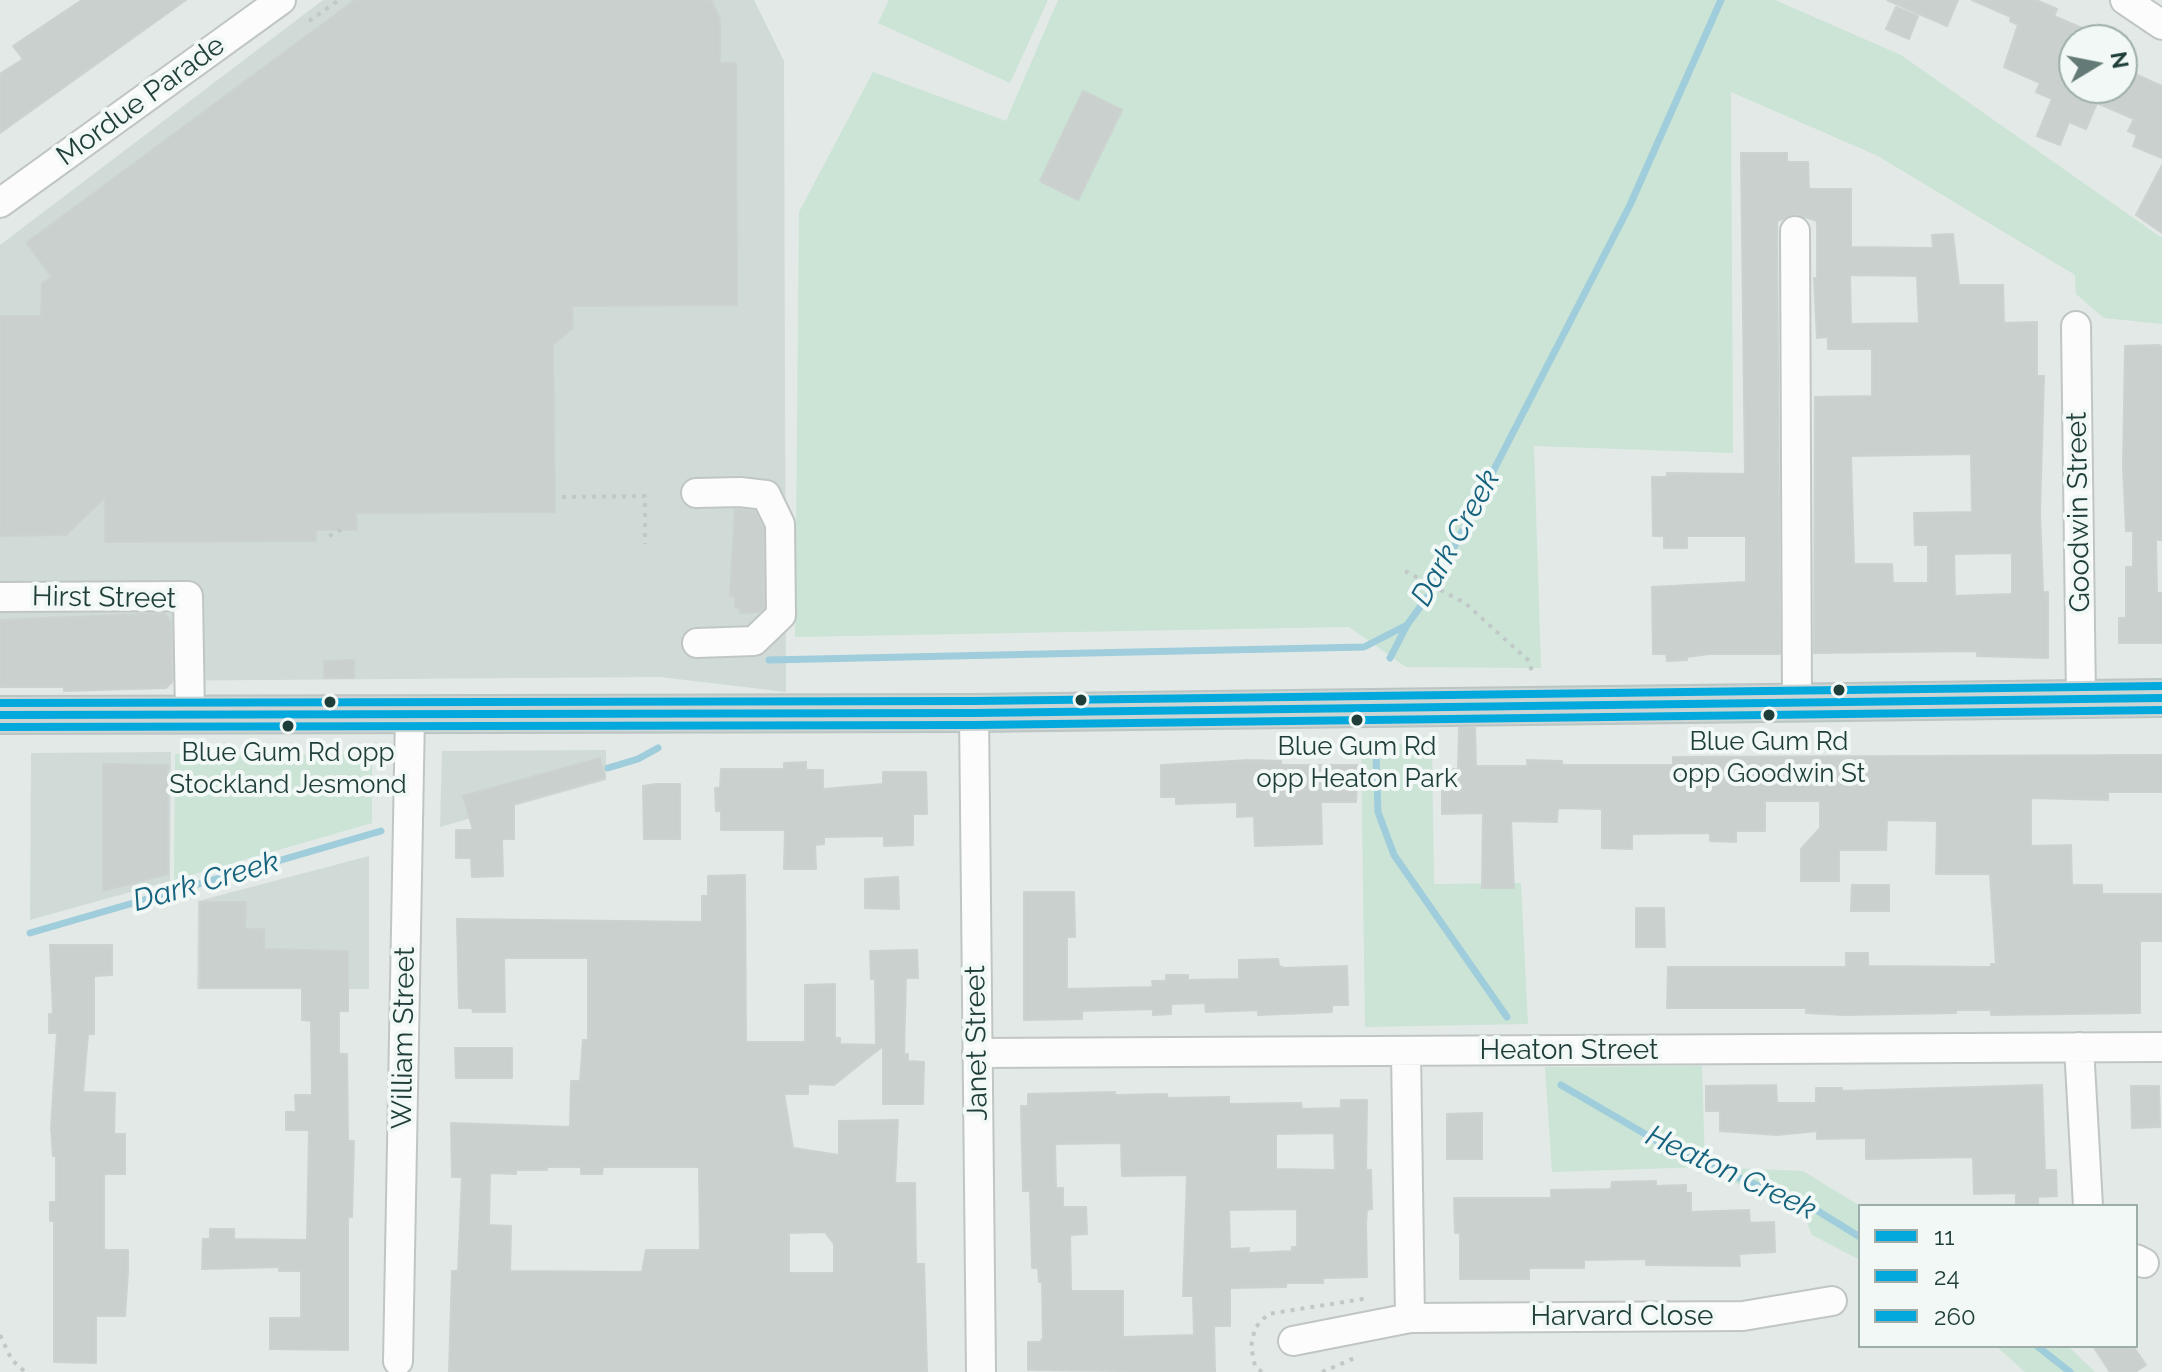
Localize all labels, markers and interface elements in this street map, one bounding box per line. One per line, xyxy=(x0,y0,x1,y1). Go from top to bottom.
north arrow xyxy=(2058,24,2138,104)
street label: Mordue Parade xyxy=(50,29,232,173)
text: N xyxy=(2105,50,2134,71)
street label: Goodwin Street xyxy=(2060,411,2098,613)
water label: Dark Creek xyxy=(1404,464,1508,612)
street label: Hirst Street xyxy=(32,580,176,616)
unlabelled marker xyxy=(1831,682,1847,698)
unlabelled marker xyxy=(1073,692,1089,708)
unlabelled marker xyxy=(322,694,338,710)
marker: Blue Gum Rd opp Goodwin St xyxy=(1761,707,1777,723)
marker: Blue Gum Rd opp Heaton Park xyxy=(1349,712,1365,728)
marker: Blue Gum Rd opp Stockland Jesmond xyxy=(280,718,296,734)
place label: Blue Gum Rd opp Goodwin St xyxy=(1673,726,1865,788)
place label: Blue Gum Rd opp Heaton Park xyxy=(1256,731,1458,792)
place label: Blue Gum Rd opp Stockland Jesmond xyxy=(169,737,407,798)
water label: Dark Creek xyxy=(129,844,283,920)
street label: William Street xyxy=(386,946,422,1130)
street label: Janet Street xyxy=(959,965,995,1121)
street label: Heaton Street xyxy=(1480,1034,1658,1068)
water label: Heaton Creek xyxy=(1640,1118,1822,1228)
legend xyxy=(1858,1204,2138,1348)
text: 11 xyxy=(1934,1222,1955,1251)
text: 24 xyxy=(1934,1262,1960,1291)
street label: Harvard Close xyxy=(1531,1300,1713,1334)
text: 260 xyxy=(1934,1302,1976,1331)

